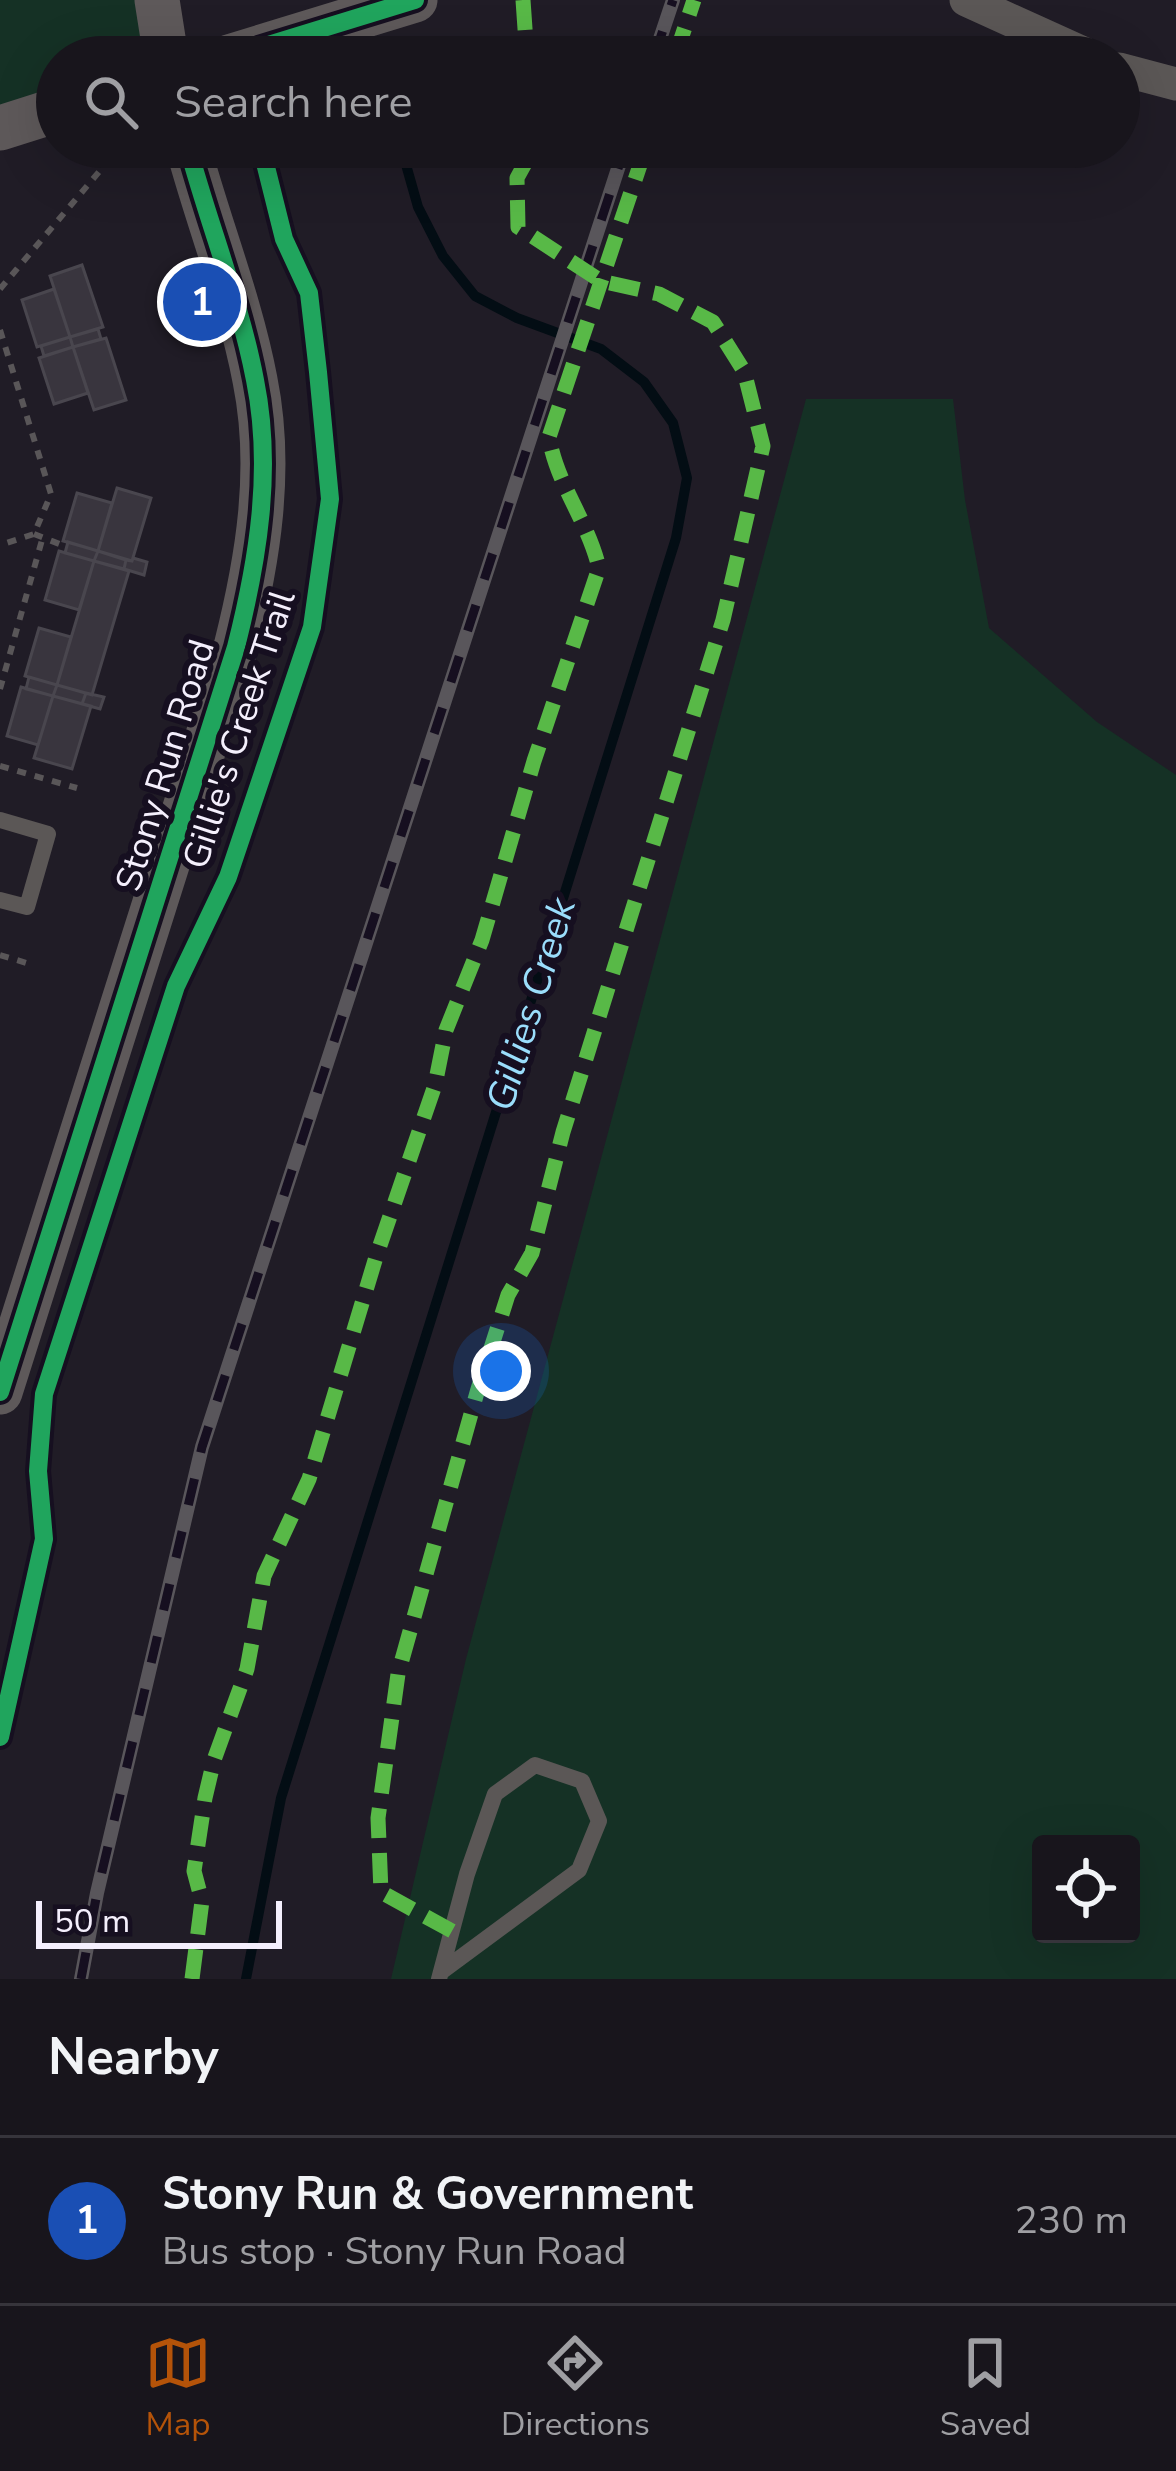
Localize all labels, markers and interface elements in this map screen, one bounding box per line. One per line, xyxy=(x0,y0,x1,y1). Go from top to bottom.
search box xyxy=(36,36,1140,168)
icon: search xyxy=(78,69,144,135)
text: Search here xyxy=(174,72,413,133)
pin: 1 xyxy=(163,257,241,347)
street label: Gillie's Creek Trail xyxy=(171,584,308,875)
street label: Stony Run Road xyxy=(104,634,227,897)
water label: Gillies Creek xyxy=(474,890,589,1117)
your location xyxy=(471,1341,531,1401)
map controls xyxy=(1032,1835,1140,1943)
button: locate xyxy=(1032,1835,1140,1943)
scale bar xyxy=(36,1895,282,1948)
text: 50 m xyxy=(54,1899,130,1944)
text: Nearby xyxy=(48,2022,219,2092)
text: Stony Run & Government xyxy=(162,2164,693,2225)
text: 1 xyxy=(75,2194,99,2247)
text: 230 m xyxy=(1014,2194,1128,2247)
text: Bus stop · Stony Run Road xyxy=(162,2225,626,2278)
tab: Map xyxy=(145,2330,211,2447)
tab: Directions xyxy=(501,2330,650,2447)
tab: Saved xyxy=(940,2330,1031,2447)

